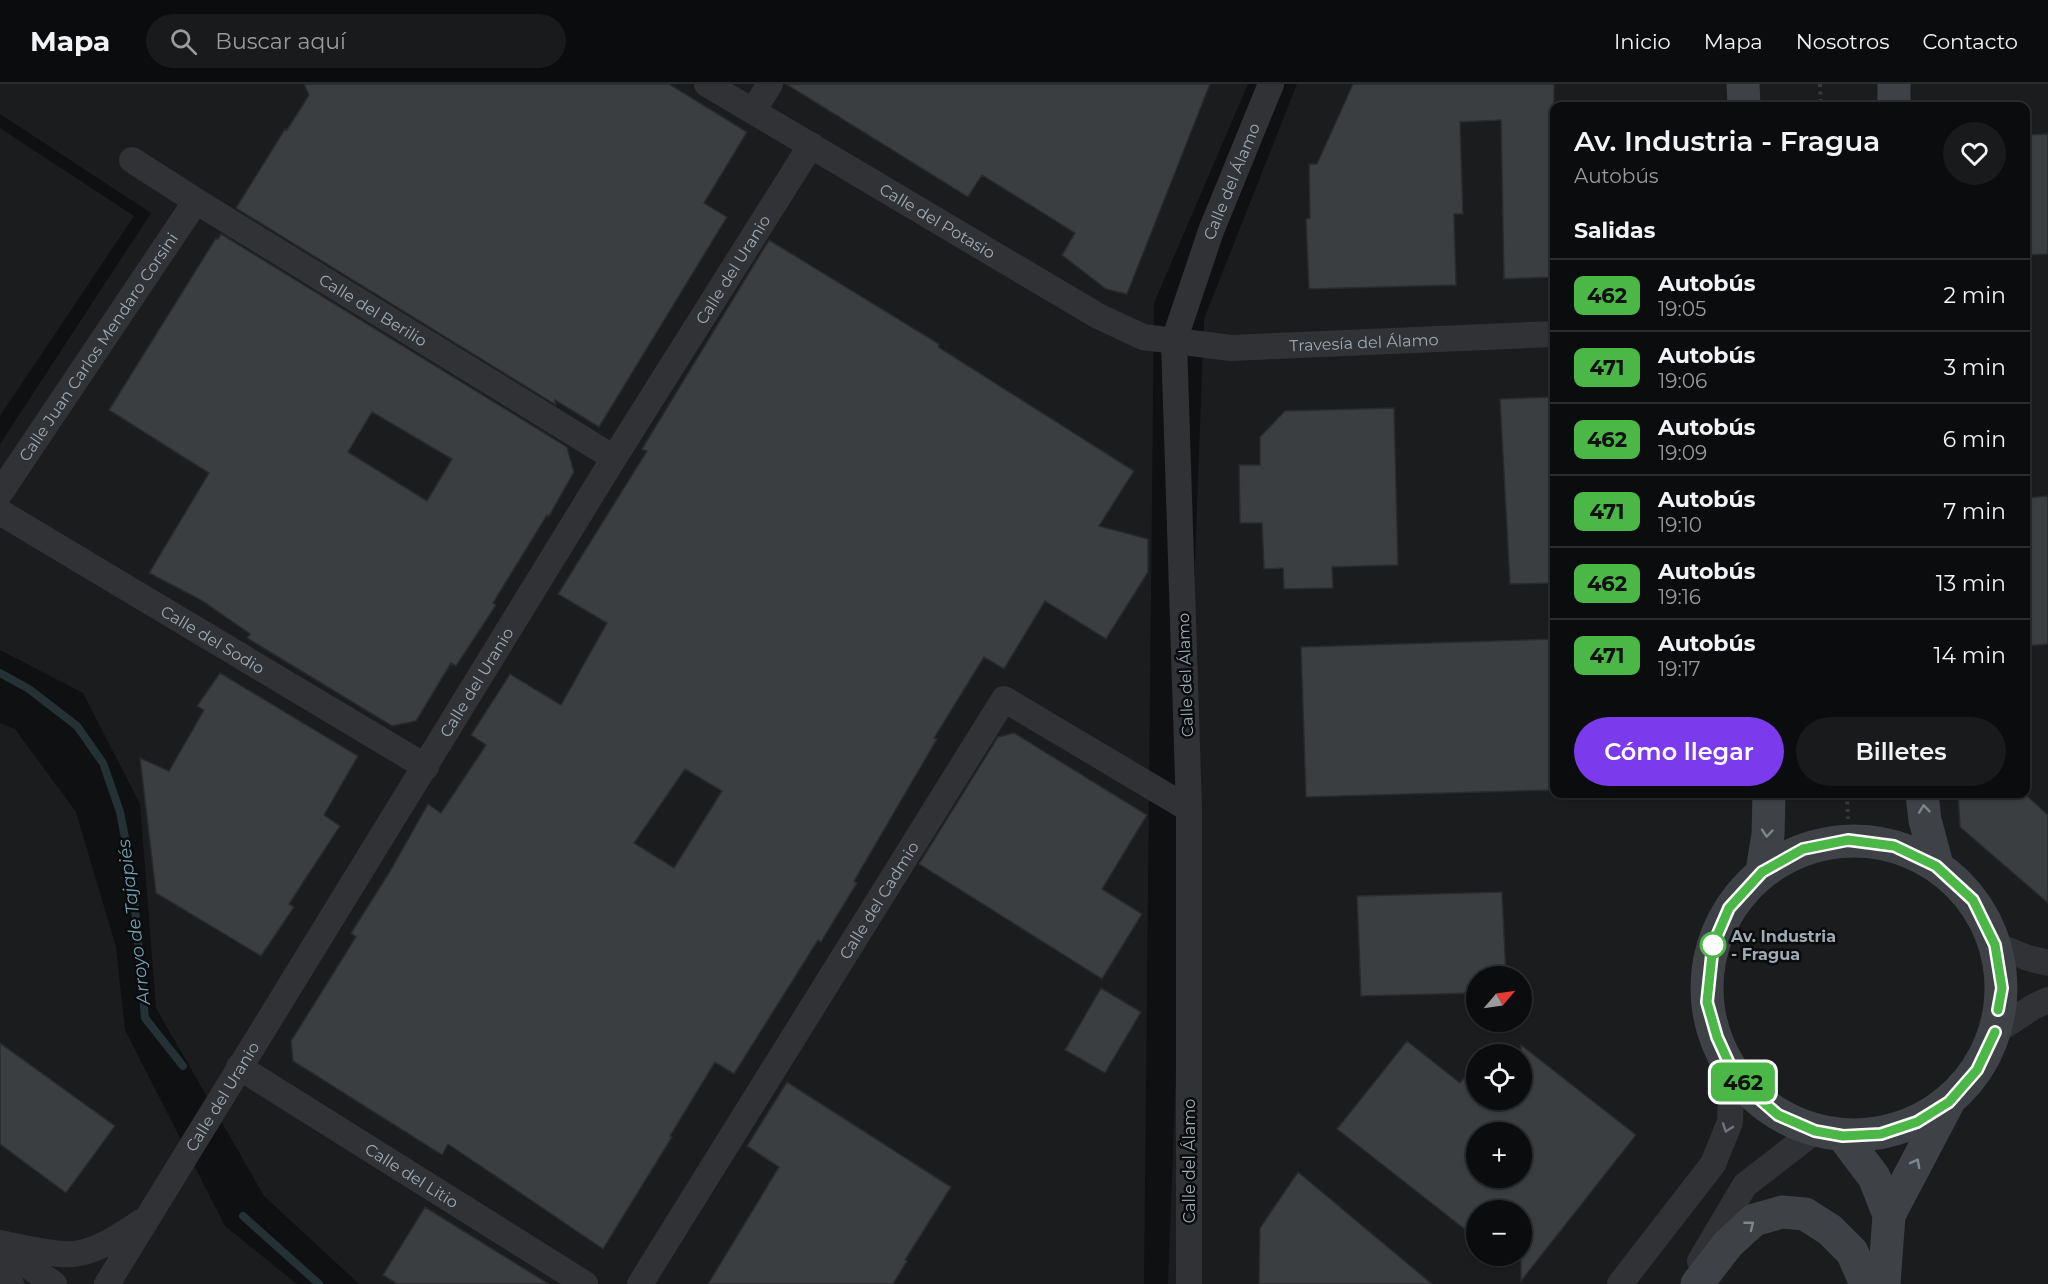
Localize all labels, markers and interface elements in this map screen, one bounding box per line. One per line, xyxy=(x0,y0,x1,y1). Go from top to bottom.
search box xyxy=(146,14,566,68)
text: Mapa xyxy=(30,24,110,58)
icon: search xyxy=(167,25,200,58)
text: Buscar aquí xyxy=(215,28,346,55)
text: Inicio xyxy=(1614,29,1671,54)
text: Mapa xyxy=(1704,29,1763,54)
text: Nosotros xyxy=(1796,29,1889,54)
text: Contacto xyxy=(1922,29,2018,54)
street label: Calle del Álamo xyxy=(1200,120,1264,242)
button: heart xyxy=(1943,122,2006,185)
text: Av. Industria - Fragua xyxy=(1574,124,1880,158)
text: Autobús xyxy=(1574,164,1659,188)
street label: Calle del Potasio xyxy=(876,179,999,263)
street label: Calle del Uranio xyxy=(692,212,775,328)
text: Salidas xyxy=(1574,217,1655,244)
street label: Calle Juan Carlos Mendaro Corsini xyxy=(15,229,182,465)
street label: Calle del Berilio xyxy=(315,270,430,351)
text: Autobús xyxy=(1658,270,1755,297)
text: 2 min xyxy=(1944,282,2006,309)
text: 462 xyxy=(1587,283,1627,308)
text: 19:05 xyxy=(1658,297,1706,321)
street label: Travesía del Álamo xyxy=(1289,330,1439,355)
text: Autobús xyxy=(1658,342,1755,369)
text: 3 min xyxy=(1944,354,2006,381)
text: 471 xyxy=(1589,355,1625,380)
text: 19:06 xyxy=(1658,369,1707,393)
text: Autobús xyxy=(1658,414,1755,441)
text: 6 min xyxy=(1943,426,2006,453)
text: 462 xyxy=(1587,427,1627,452)
text: 19:09 xyxy=(1658,441,1707,465)
text: Autobús xyxy=(1658,486,1755,513)
text: 7 min xyxy=(1943,498,2006,525)
text: 471 xyxy=(1589,499,1625,524)
text: 19:10 xyxy=(1658,513,1702,537)
text: Autobús xyxy=(1658,558,1755,585)
text: 13 min xyxy=(1936,570,2006,597)
text: 462 xyxy=(1587,571,1627,596)
text: 19:16 xyxy=(1658,585,1701,609)
street label: Calle del Sodio xyxy=(157,602,268,678)
street label: Calle del Álamo xyxy=(1174,613,1197,737)
street label: Calle del Uranio xyxy=(436,624,518,741)
text: Autobús xyxy=(1658,630,1755,657)
text: 14 min xyxy=(1934,642,2006,669)
text: 471 xyxy=(1589,643,1625,668)
text: 19:17 xyxy=(1658,657,1701,681)
button: Cómo llegar xyxy=(1574,717,1784,786)
button: Billetes xyxy=(1796,717,2006,786)
one-way arrow xyxy=(1918,805,1931,814)
one-way arrow xyxy=(1761,828,1774,837)
water label: Arroyo de Tajapiés xyxy=(113,838,155,1007)
street label: Calle del Cadmio xyxy=(835,838,923,963)
place label: Av. Industria - Fragua xyxy=(1730,927,1836,964)
marker: Av. Industria - Fragua xyxy=(1700,932,1726,958)
north arrow xyxy=(1466,966,1532,1032)
map controls xyxy=(1466,966,1532,1266)
street label: Calle del Uranio xyxy=(182,1038,263,1155)
button: locate xyxy=(1466,1044,1532,1110)
line badge: 462 xyxy=(1708,1062,1778,1102)
text: 462 xyxy=(1723,1070,1763,1095)
street label: Calle del Álamo xyxy=(1180,1099,1199,1223)
button: + xyxy=(1466,1122,1532,1188)
one-way arrow xyxy=(1721,1122,1734,1133)
street label: Calle del Litio xyxy=(361,1139,462,1212)
one-way arrow xyxy=(1909,1159,1920,1169)
button: − xyxy=(1466,1200,1532,1266)
one-way arrow xyxy=(1743,1221,1754,1232)

